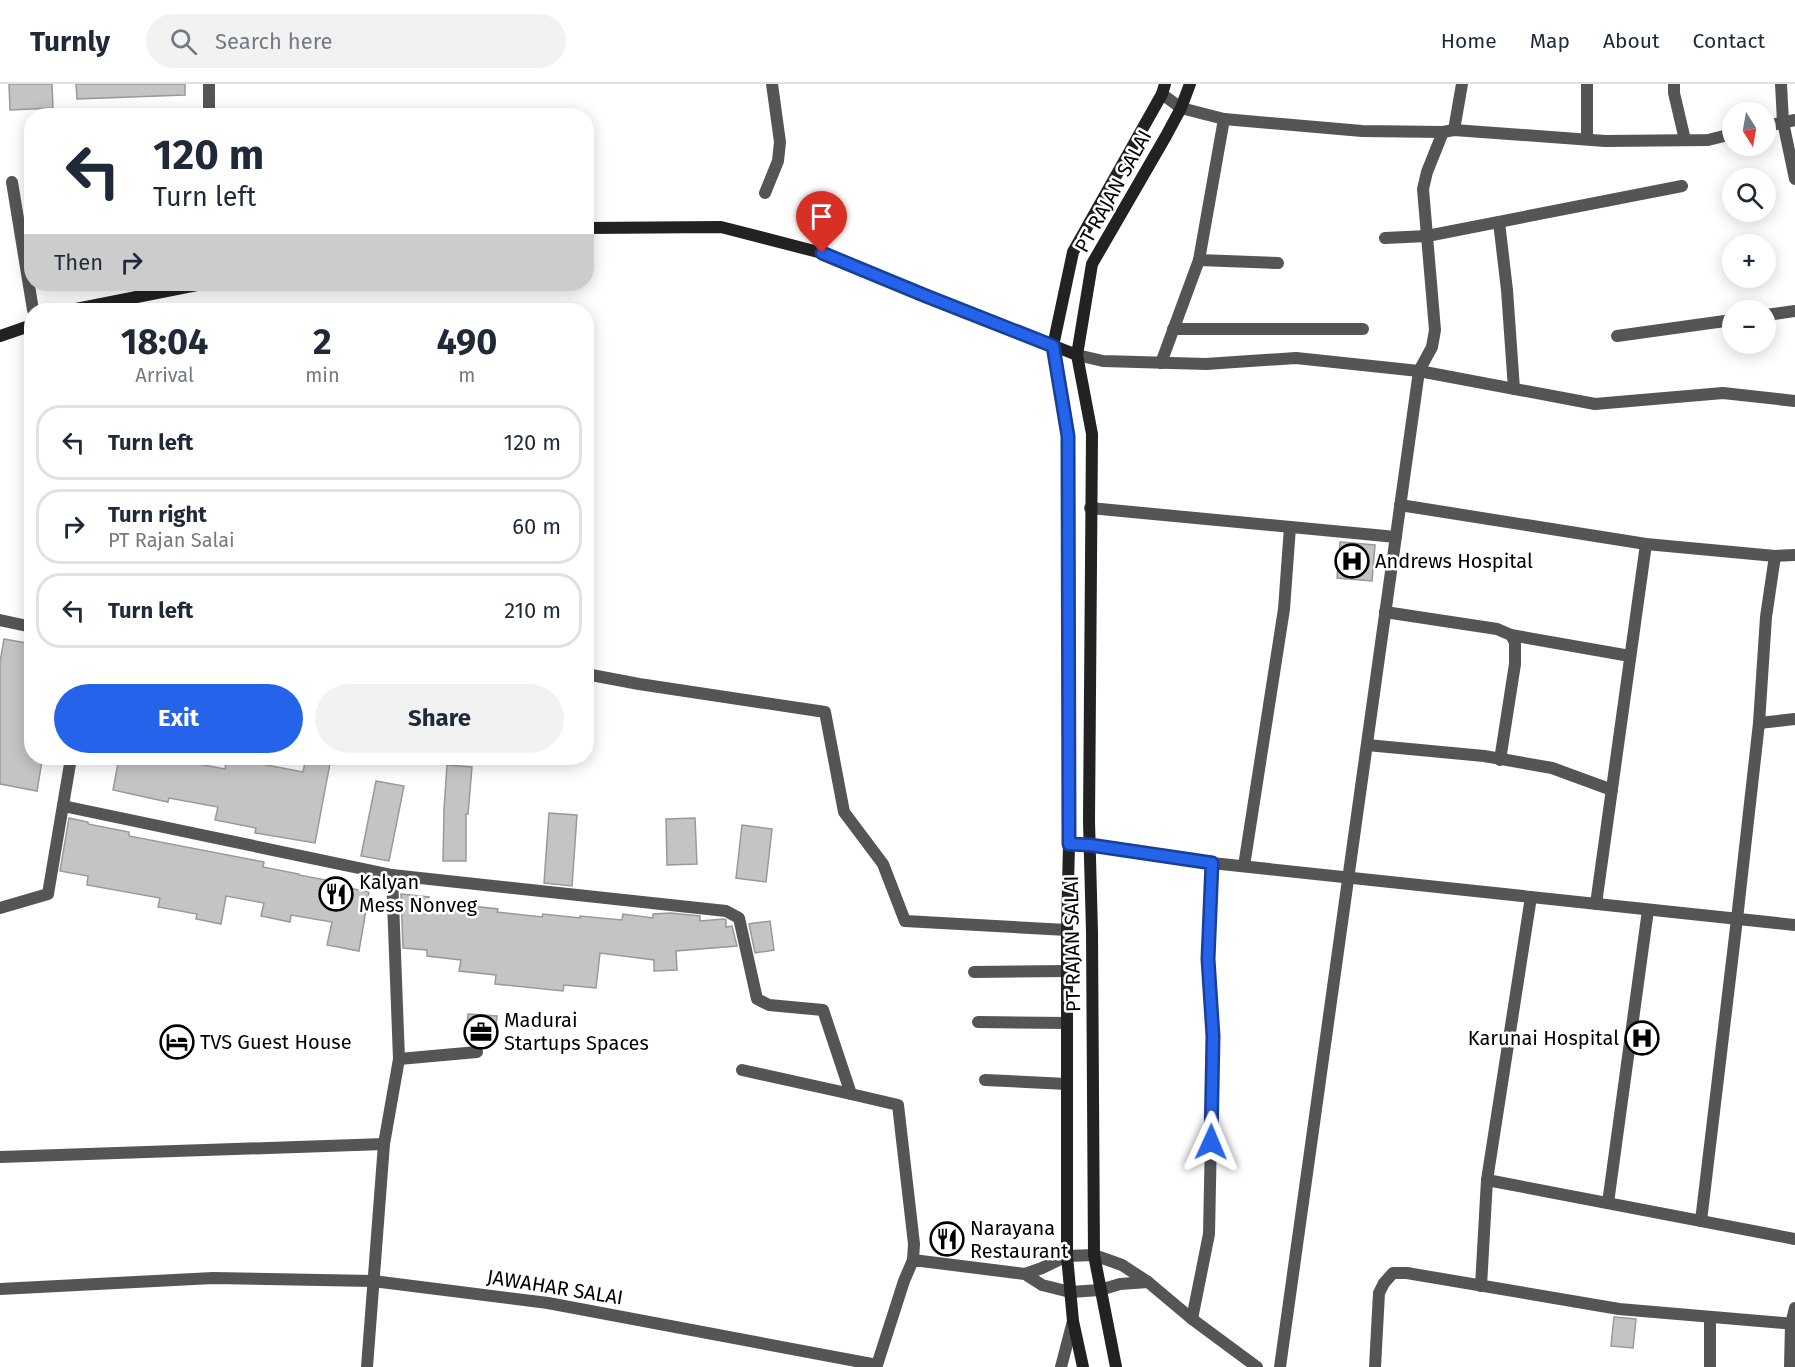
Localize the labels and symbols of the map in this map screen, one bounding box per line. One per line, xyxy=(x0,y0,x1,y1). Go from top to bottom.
north arrow xyxy=(1722,102,1776,156)
street label: PT RAJAN SALAI xyxy=(1069,126,1157,256)
pin xyxy=(796,191,847,253)
hospital icon: Andrews Hospital xyxy=(1334,543,1370,579)
place label: Andrews Hospital xyxy=(1375,549,1533,573)
place label: Kalyan Mess Nonveg xyxy=(359,870,478,917)
restaurant icon: Kalyan Mess Nonveg xyxy=(318,876,354,912)
street label: PT RAJAN SALAI xyxy=(1059,876,1085,1012)
place label: Madurai Startups Spaces xyxy=(504,1008,649,1055)
office icon: Madurai Startups Spaces xyxy=(463,1014,499,1050)
hospital icon: Karunai Hospital xyxy=(1624,1020,1660,1056)
hotel icon: TVS Guest House xyxy=(159,1024,195,1060)
place label: Karunai Hospital xyxy=(1468,1026,1619,1050)
place label: TVS Guest House xyxy=(200,1030,352,1054)
position arrow xyxy=(1179,1110,1243,1174)
place label: Narayana Restaurant xyxy=(970,1216,1069,1263)
restaurant icon: Narayana Restaurant xyxy=(929,1221,965,1257)
street label: JAWAHAR SALAI xyxy=(485,1264,625,1310)

